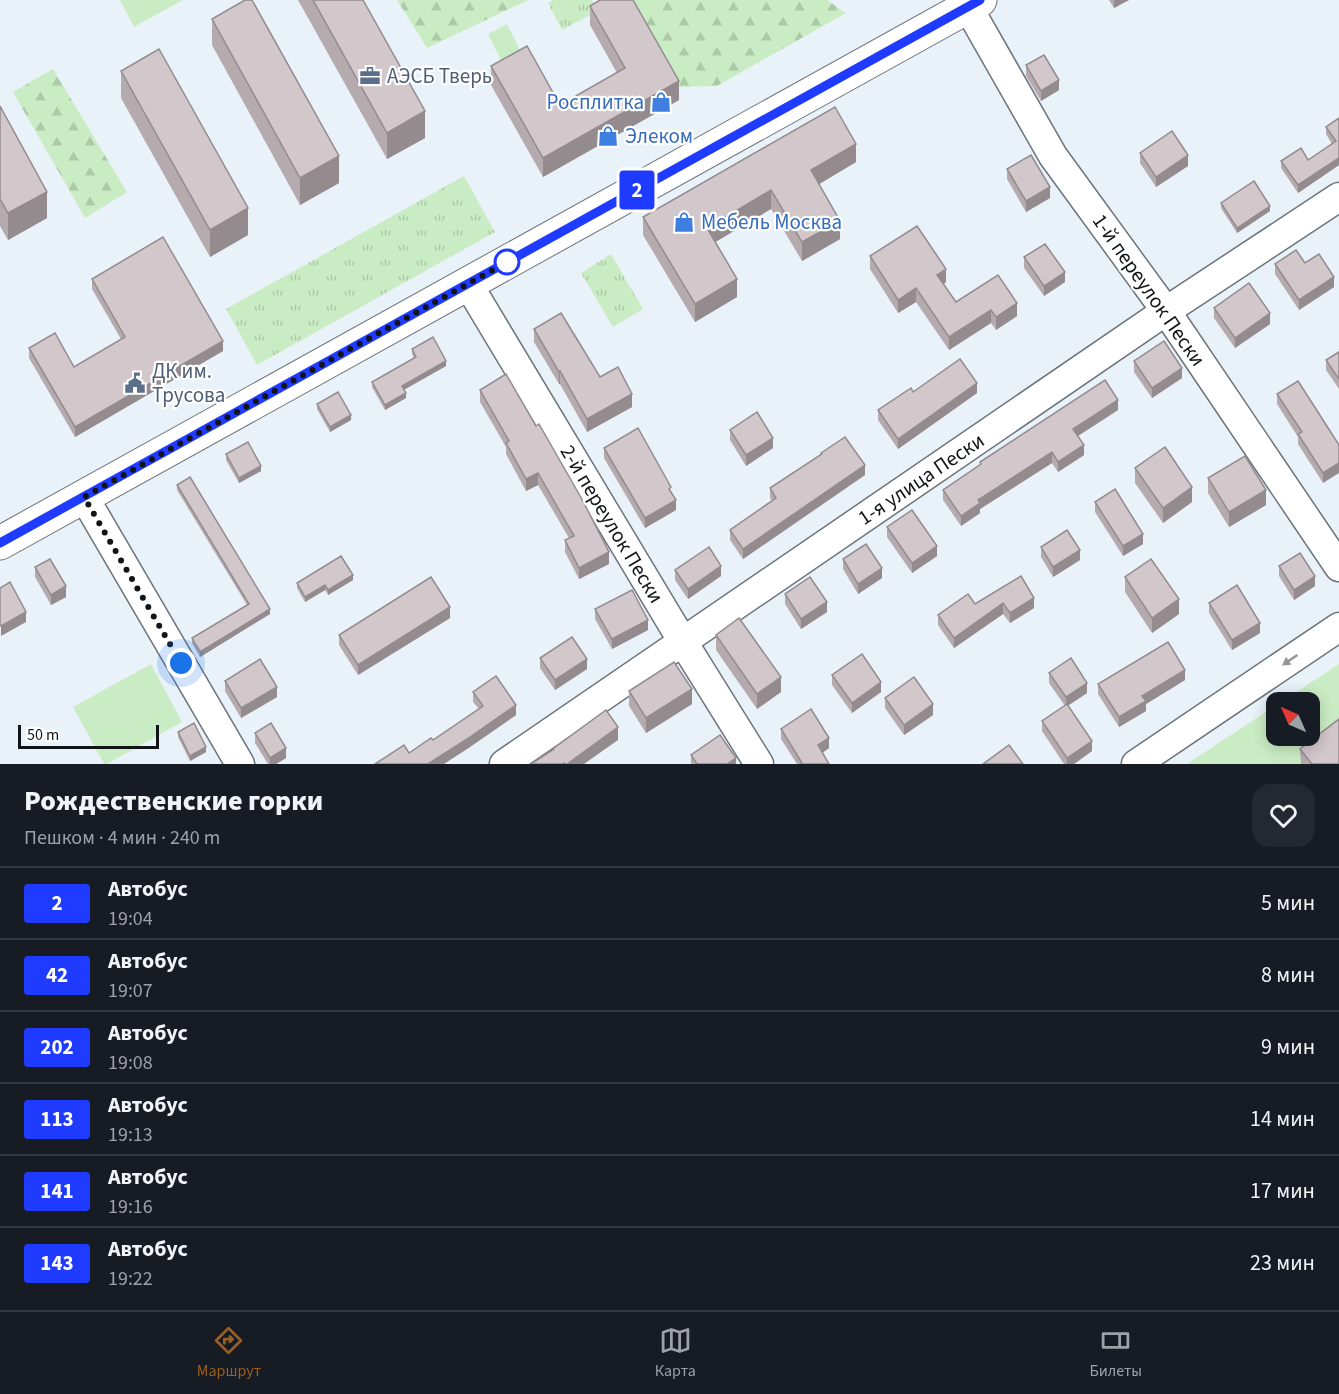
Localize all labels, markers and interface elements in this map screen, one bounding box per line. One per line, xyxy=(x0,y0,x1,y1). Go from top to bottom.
place label: АЭСБ Тверь xyxy=(387,61,492,91)
office icon: АЭСБ Тверь xyxy=(358,64,382,88)
place label: Росплитка xyxy=(547,87,644,117)
shop icon: Росплитка xyxy=(649,90,673,114)
place label: Элеком xyxy=(625,121,693,151)
shop icon: Элеком xyxy=(596,124,620,148)
line badge: 2 xyxy=(618,170,656,210)
text: 2 xyxy=(631,175,643,205)
place label: Мебель Москва xyxy=(701,207,842,237)
street label: 1-й переулок Пески xyxy=(1085,208,1213,372)
shop icon: Мебель Москва xyxy=(672,210,696,234)
unlabelled marker xyxy=(494,249,520,275)
place label: ДК им. Трусова xyxy=(152,356,225,410)
public building icon: ДК им. Трусова xyxy=(123,371,147,395)
street label: 1-я улица Пески xyxy=(852,426,990,532)
street label: 2-й переулок Пески xyxy=(553,439,671,609)
your location xyxy=(166,648,196,678)
one-way arrow xyxy=(1283,654,1299,666)
north arrow xyxy=(1266,692,1320,746)
map controls xyxy=(1266,692,1320,746)
scale bar xyxy=(18,722,159,750)
text: 50 m xyxy=(27,724,59,746)
text: Рождественские горки xyxy=(24,781,323,821)
button: heart xyxy=(1252,784,1315,847)
text: Пешком · 4 мин · 240 m xyxy=(24,824,220,852)
text: Автобус xyxy=(108,873,188,905)
text: 5 мин xyxy=(1261,887,1315,919)
text: 2 xyxy=(51,888,63,918)
text: 19:04 xyxy=(108,905,153,933)
text: Автобус xyxy=(108,945,188,977)
text: 8 мин xyxy=(1261,959,1315,991)
text: 42 xyxy=(46,960,68,990)
text: 19:07 xyxy=(108,977,153,1005)
text: Автобус xyxy=(108,1017,188,1049)
text: 9 мин xyxy=(1261,1031,1315,1063)
text: 202 xyxy=(40,1032,74,1062)
text: 19:08 xyxy=(108,1049,153,1077)
text: Автобус xyxy=(108,1089,188,1121)
text: 14 мин xyxy=(1250,1103,1315,1135)
text: 113 xyxy=(40,1104,74,1134)
text: 19:13 xyxy=(108,1121,153,1149)
text: Автобус xyxy=(108,1161,188,1193)
text: 17 мин xyxy=(1250,1175,1315,1207)
text: 141 xyxy=(40,1176,74,1206)
text: 19:16 xyxy=(108,1193,153,1221)
text: Автобус xyxy=(108,1233,188,1265)
text: 23 мин xyxy=(1250,1247,1315,1279)
text: 143 xyxy=(40,1248,74,1278)
text: 19:22 xyxy=(108,1265,153,1293)
tab: Маршрут xyxy=(197,1324,261,1382)
tab: Карта xyxy=(655,1324,696,1382)
tab: Билеты xyxy=(1089,1324,1142,1382)

